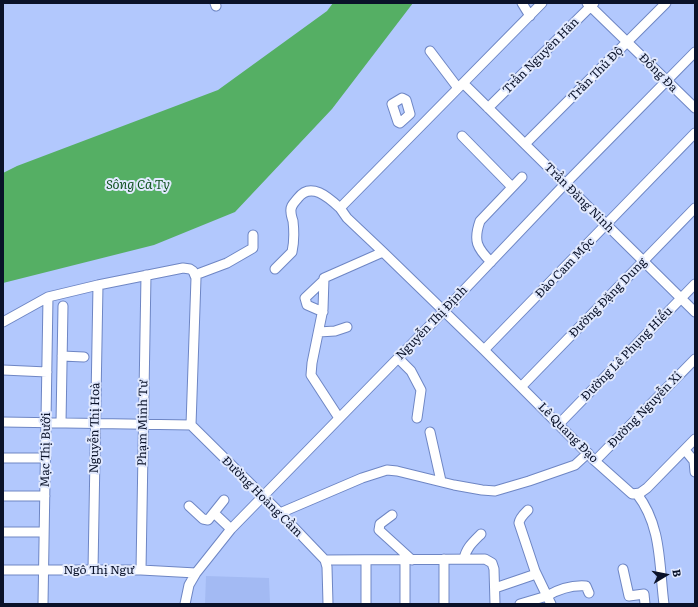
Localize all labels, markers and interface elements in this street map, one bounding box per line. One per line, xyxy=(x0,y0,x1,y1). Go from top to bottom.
street label: Trần Nguyên Hãn xyxy=(500,15,582,97)
street label: Trần Thủ Độ xyxy=(566,44,626,104)
street label: Đống Đa xyxy=(636,51,680,95)
street label: Trần Đăng Ninh xyxy=(541,160,617,236)
water label: Sông Cà Ty xyxy=(106,177,170,193)
street label: Đào Cam Mộc xyxy=(533,235,597,301)
street label: Đường Đặng Dung xyxy=(566,255,650,341)
street label: Nguyễn Thị Định xyxy=(393,283,471,363)
street label: Đường Lê Phụng Hiểu xyxy=(578,304,676,404)
street label: Đường Nguyễn Xí xyxy=(605,369,685,451)
street label: Phạm Minh Tư xyxy=(135,380,151,466)
street label: Nguyễn Thị Hoà xyxy=(87,382,103,474)
street label: Lê Quang Đạo xyxy=(535,400,601,466)
street label: Mạc Thị Bưởi xyxy=(38,412,54,488)
street label: Đường Hoàng Cầm xyxy=(219,454,305,540)
north arrow xyxy=(646,555,686,595)
street label: Ngô Thị Ngư xyxy=(64,563,134,577)
text: B xyxy=(669,568,686,578)

